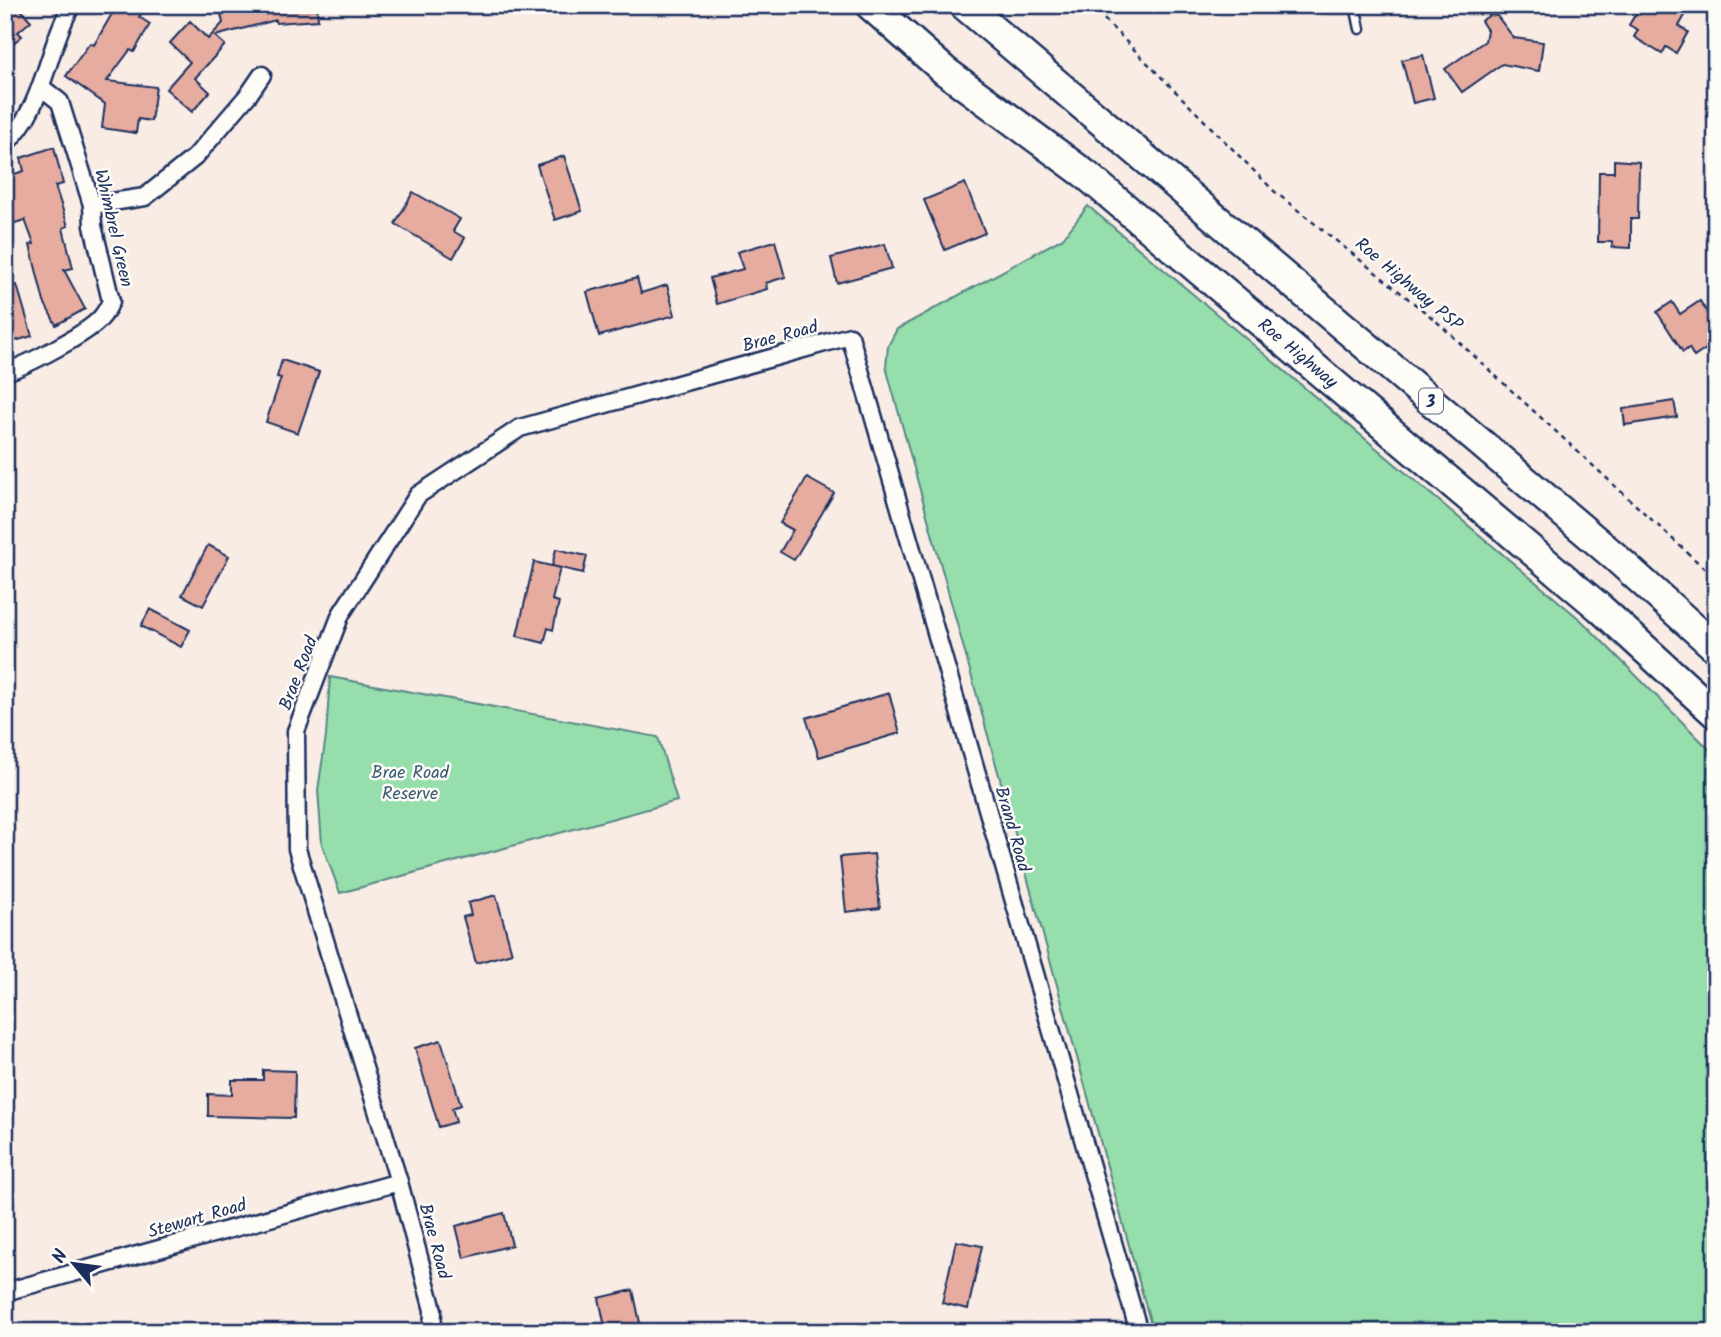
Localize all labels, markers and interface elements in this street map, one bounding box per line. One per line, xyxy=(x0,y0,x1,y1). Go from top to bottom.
street label: Whimbrel Green xyxy=(85,166,140,290)
street label: Roe Highway PSP xyxy=(1347,231,1470,340)
street label: Roe Highway xyxy=(1250,312,1344,397)
street label: Brae Road xyxy=(739,313,822,361)
road number: 3 xyxy=(1419,388,1443,414)
street label: Brae Road xyxy=(272,631,327,715)
park label: Brae Road Reserve xyxy=(371,759,450,809)
street label: Brand Road xyxy=(986,783,1038,877)
street label: Stewart Road xyxy=(145,1191,251,1247)
street label: Brae Road xyxy=(410,1200,458,1283)
north arrow xyxy=(38,1228,108,1298)
text: N xyxy=(45,1244,77,1269)

